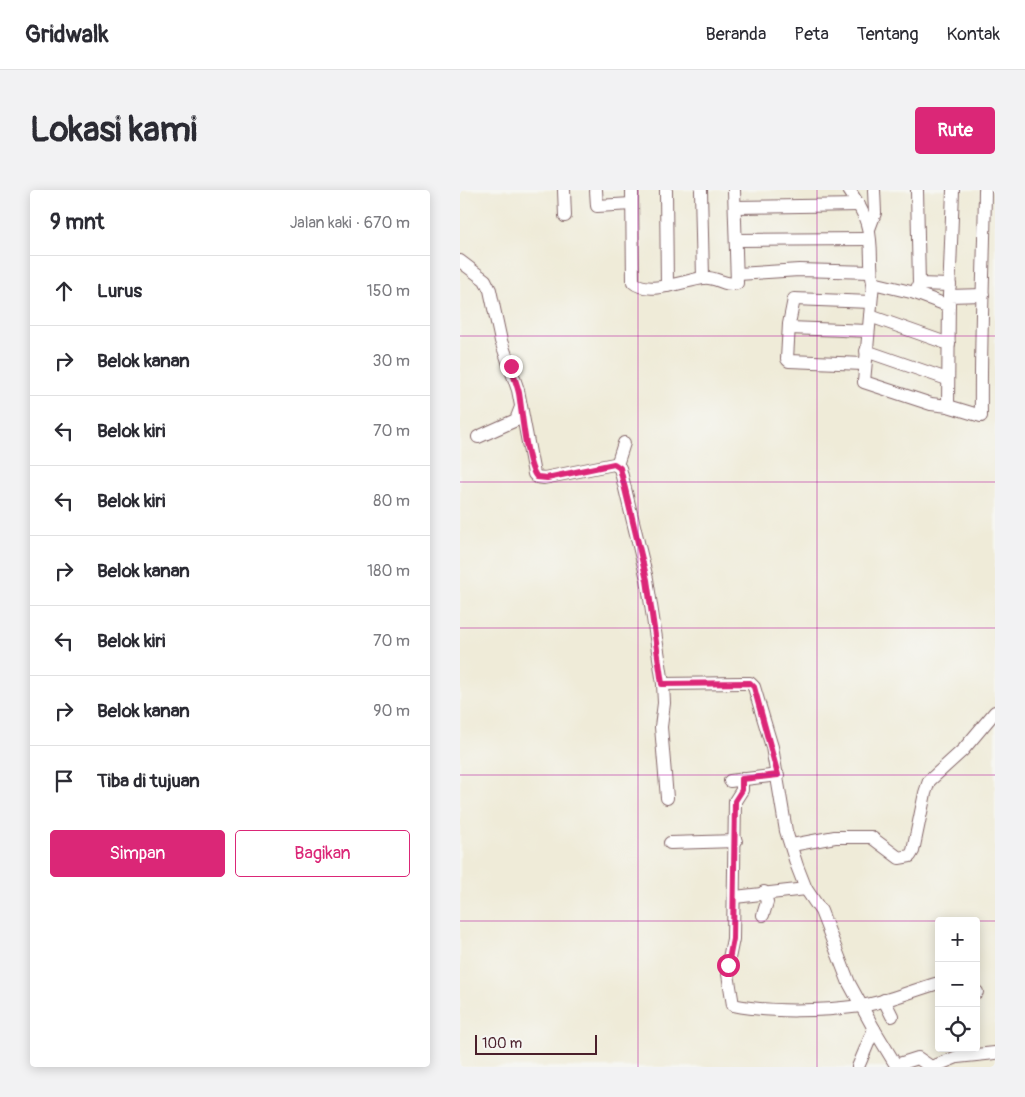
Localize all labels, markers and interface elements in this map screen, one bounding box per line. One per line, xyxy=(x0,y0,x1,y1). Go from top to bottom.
text: Gridwalk xyxy=(25,20,109,49)
text: Beranda xyxy=(706,23,766,46)
text: Peta xyxy=(794,23,829,46)
text: Tentang xyxy=(857,23,919,46)
text: Kontak xyxy=(947,23,1000,46)
button: Rute xyxy=(915,107,995,154)
text: Lokasi kami xyxy=(30,108,197,152)
text: 9 mnt xyxy=(50,209,104,236)
text: Jalan kaki · 670 m xyxy=(290,213,410,233)
icon: ahead xyxy=(50,277,78,305)
text: Lurus xyxy=(97,279,142,303)
text: 150 m xyxy=(366,281,410,301)
icon: right xyxy=(50,347,78,375)
text: Belok kanan xyxy=(97,349,190,373)
text: 30 m xyxy=(372,351,410,371)
route end xyxy=(500,355,523,378)
icon: left xyxy=(50,417,78,445)
text: Belok kiri xyxy=(97,419,165,443)
text: 70 m xyxy=(373,421,410,441)
icon: left xyxy=(50,487,78,515)
text: Belok kiri xyxy=(97,489,165,513)
text: 80 m xyxy=(373,491,410,511)
icon: right xyxy=(50,557,78,585)
text: Belok kanan xyxy=(97,559,190,583)
text: 180 m xyxy=(367,561,410,581)
icon: left xyxy=(50,627,78,655)
text: Belok kiri xyxy=(97,629,165,653)
text: 70 m xyxy=(373,631,410,651)
icon: right xyxy=(50,697,78,725)
text: Belok kanan xyxy=(97,699,190,723)
text: 90 m xyxy=(373,701,410,721)
icon: arrive xyxy=(50,767,78,795)
text: Tiba di tujuan xyxy=(97,769,200,793)
button: Simpan xyxy=(50,830,225,877)
button: Bagikan xyxy=(235,830,410,877)
map controls xyxy=(935,917,980,1052)
button: + xyxy=(935,917,980,962)
route start xyxy=(717,954,740,977)
button: − xyxy=(935,962,980,1007)
button: locate xyxy=(935,1007,980,1052)
scale bar xyxy=(475,1032,598,1055)
text: 100 m xyxy=(482,1035,522,1052)

